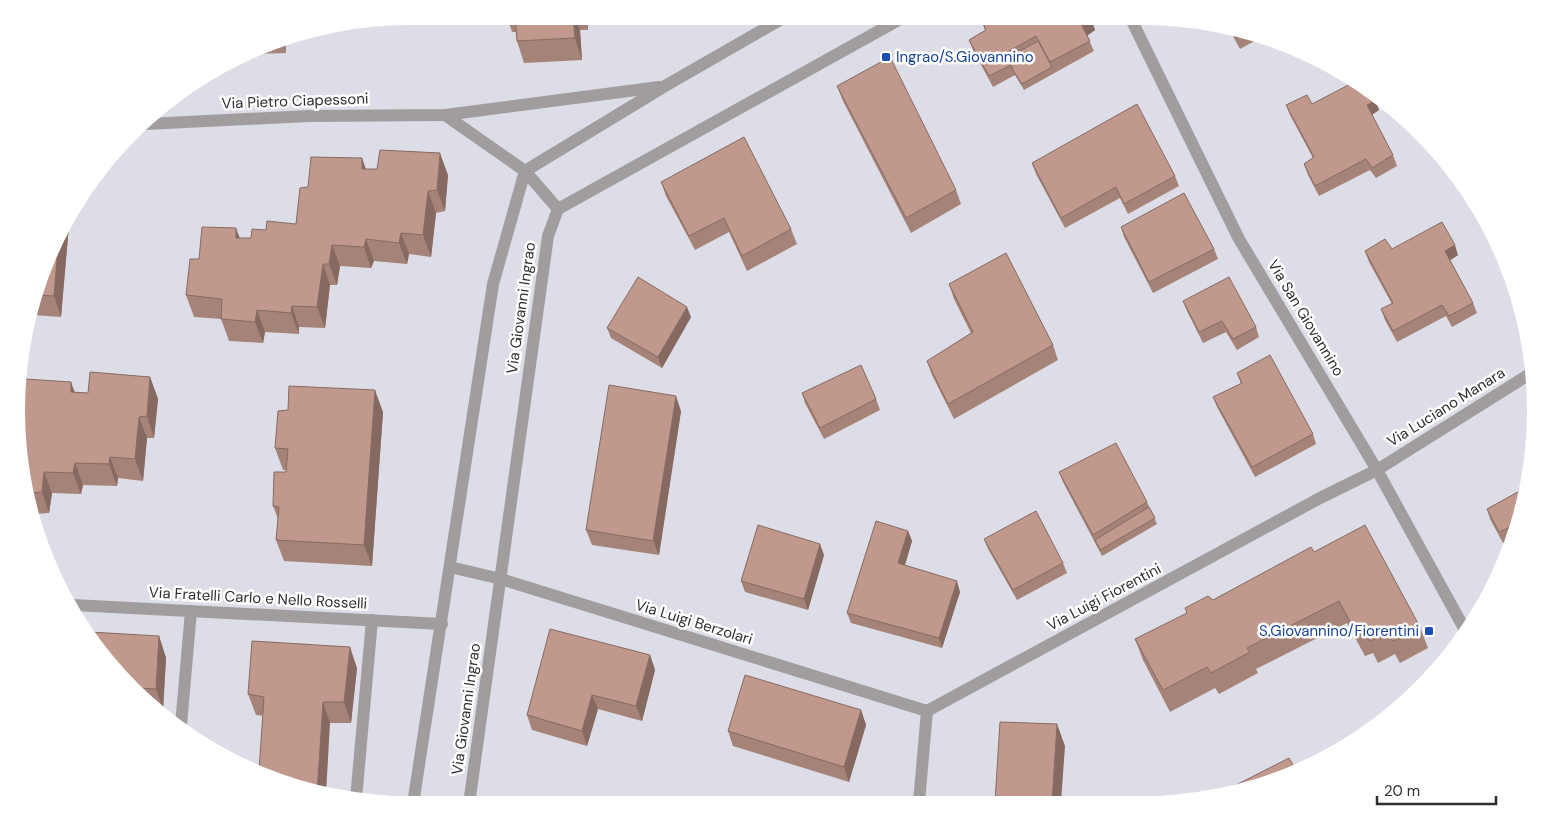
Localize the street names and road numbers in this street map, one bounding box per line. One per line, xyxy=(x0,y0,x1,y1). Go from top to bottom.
street label: Via Pietro Ciapessoni xyxy=(221,88,369,114)
street label: Via Giovanni Ingrao xyxy=(502,241,540,375)
street label: Via San Giovannino xyxy=(1263,256,1349,380)
street label: Via Luciano Manara xyxy=(1383,363,1509,451)
street label: Via Luigi Fiorentini xyxy=(1043,558,1165,636)
street label: Via Fratelli Carlo e Nello Rosselli xyxy=(148,582,368,614)
street label: Via Luigi Berzolari xyxy=(633,595,755,649)
street label: Via Giovanni Ingrao xyxy=(447,642,485,776)

